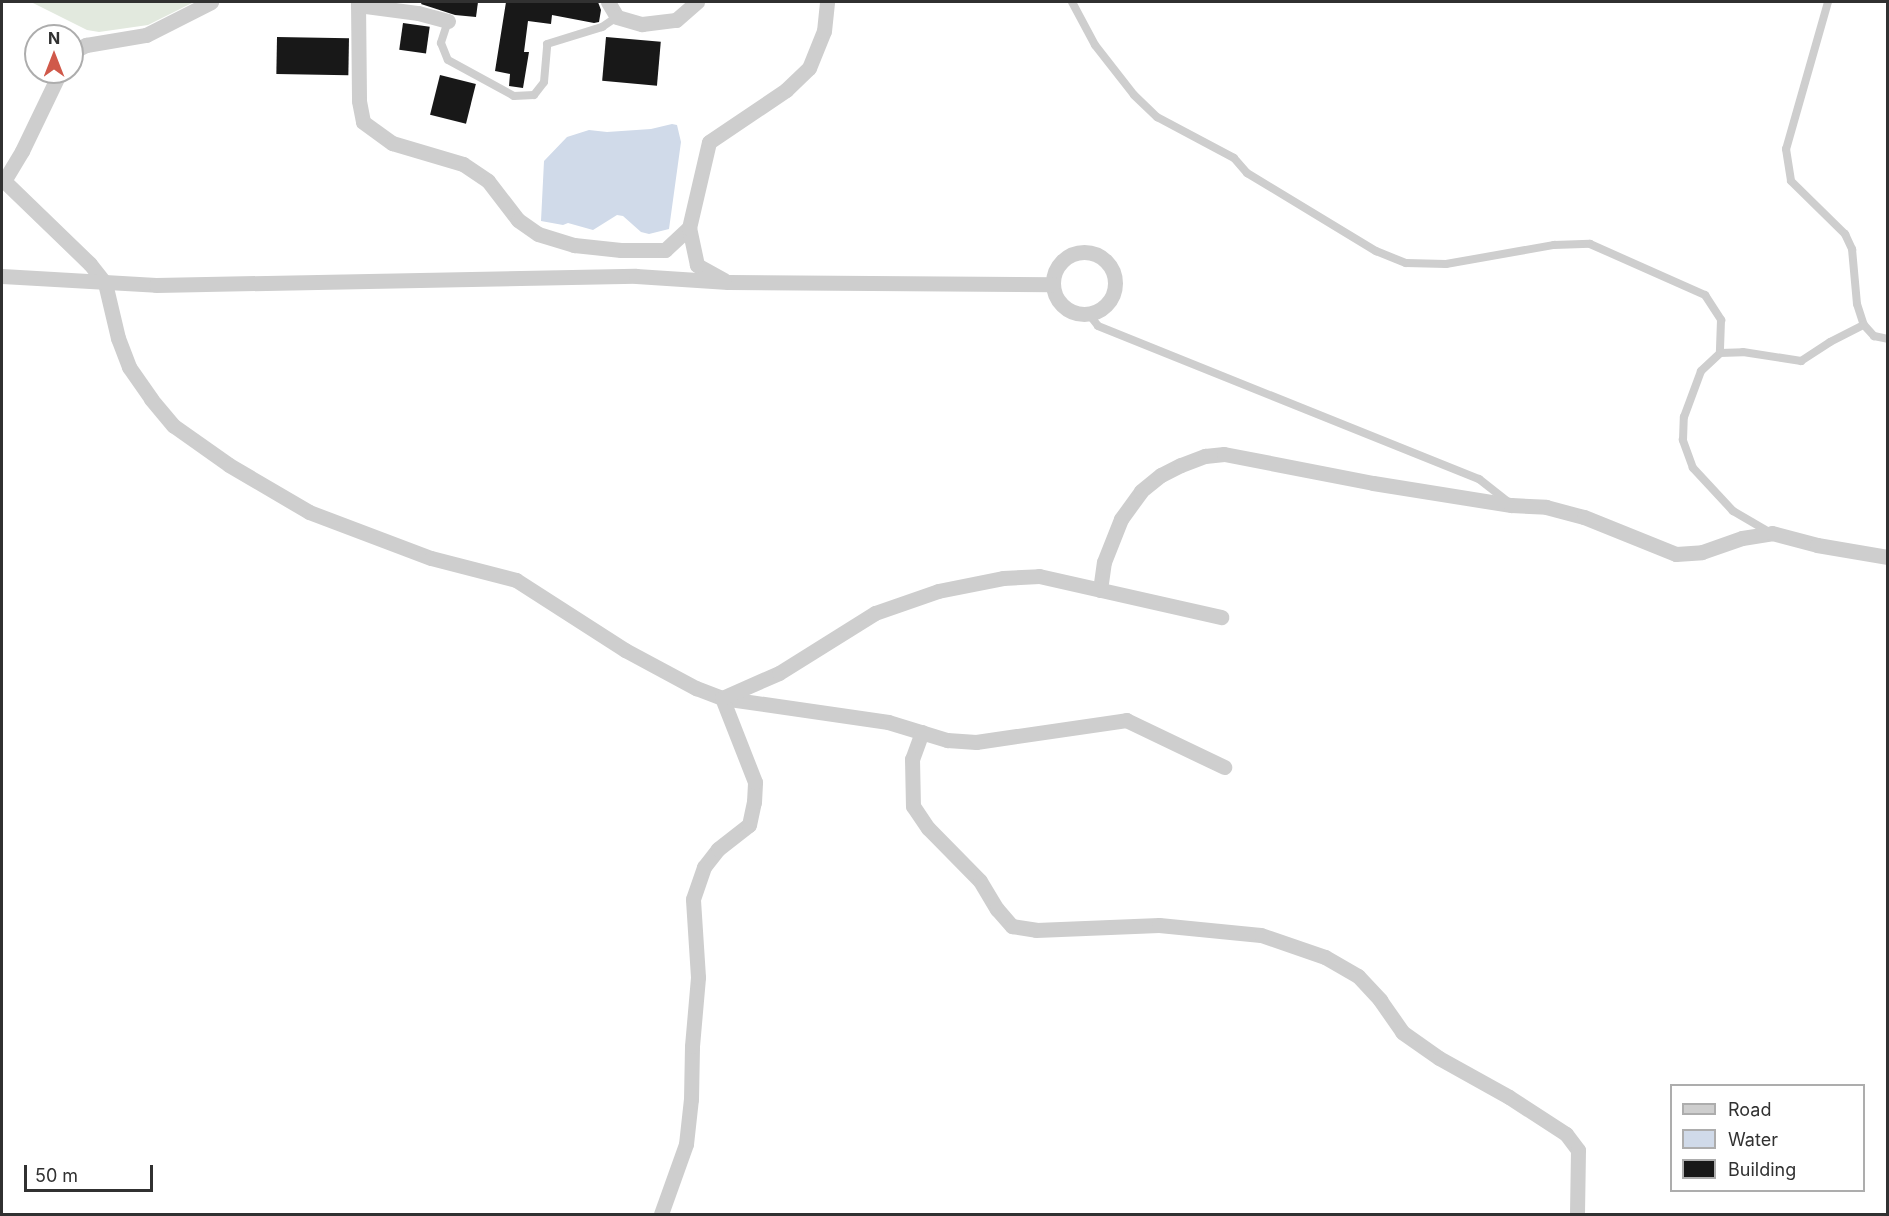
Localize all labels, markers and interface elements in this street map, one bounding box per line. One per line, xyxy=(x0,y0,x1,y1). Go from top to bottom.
north arrow xyxy=(24,24,84,84)
text: N xyxy=(48,28,60,48)
legend xyxy=(1670,1084,1865,1192)
text: Road xyxy=(1728,1099,1771,1120)
text: Water xyxy=(1728,1129,1778,1150)
scale bar xyxy=(27,1153,156,1191)
text: Building xyxy=(1728,1159,1796,1180)
text: 50 m xyxy=(35,1165,78,1186)

